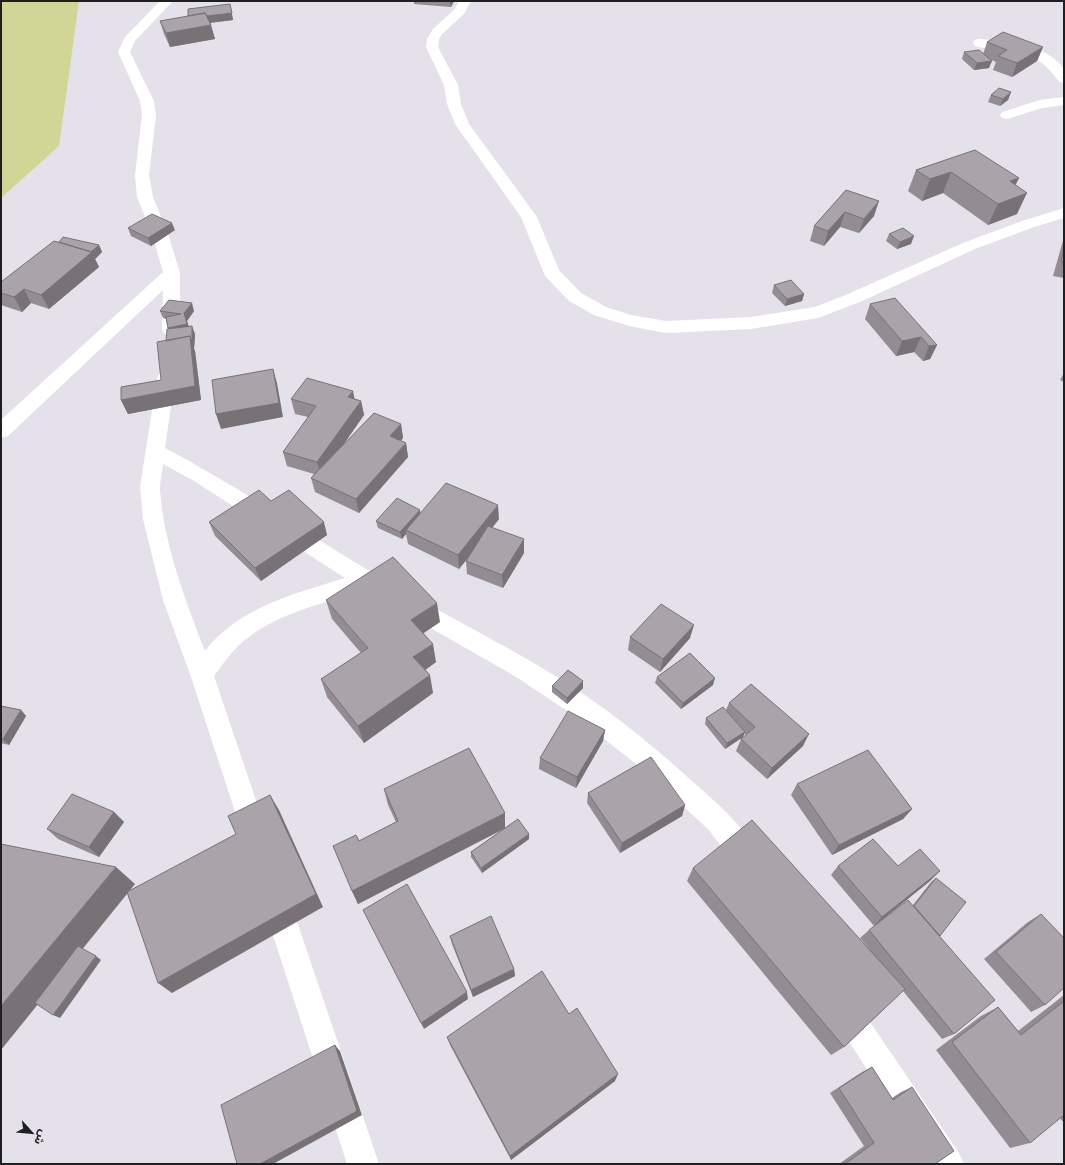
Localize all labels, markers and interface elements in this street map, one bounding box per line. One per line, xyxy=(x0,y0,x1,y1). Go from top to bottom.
north arrow xyxy=(12,1113,52,1153)
text: ش xyxy=(31,1128,51,1147)

